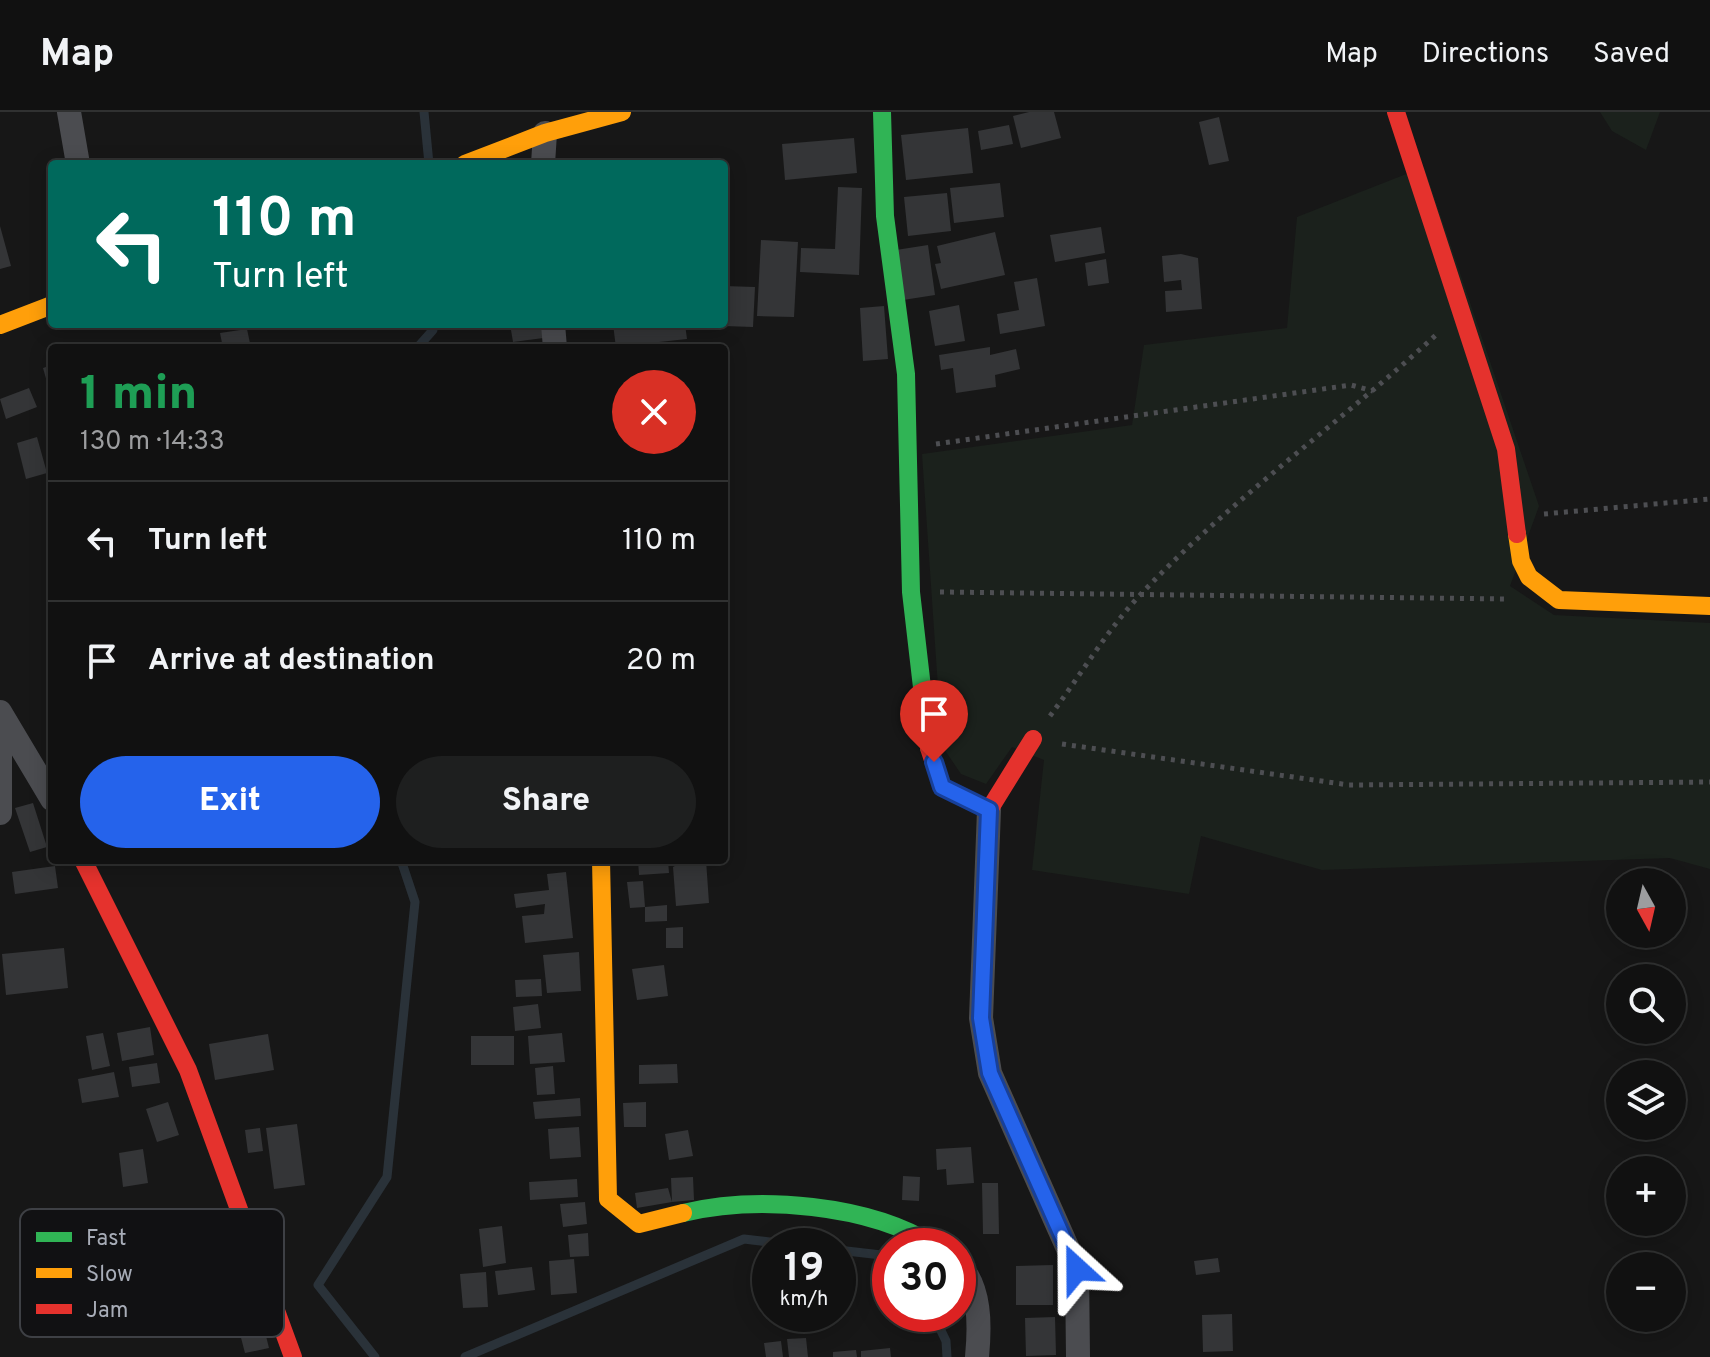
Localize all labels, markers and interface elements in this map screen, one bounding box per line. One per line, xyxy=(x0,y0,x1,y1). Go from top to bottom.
text: Map xyxy=(40,31,114,80)
text: Map xyxy=(1325,37,1378,73)
text: Directions xyxy=(1422,37,1549,73)
text: Saved xyxy=(1593,37,1670,73)
text: 110 m xyxy=(212,186,357,256)
icon: left xyxy=(80,192,184,296)
text: Turn left xyxy=(212,255,349,301)
text: 1 min xyxy=(80,366,197,426)
button: close xyxy=(612,370,696,454)
text: 130 m · 14:33 xyxy=(80,426,225,459)
icon: left xyxy=(80,519,124,563)
text: Turn left xyxy=(148,523,268,560)
text: 110 m xyxy=(622,523,696,560)
icon: arrive xyxy=(80,639,124,683)
text: Arrive at destination xyxy=(148,643,434,680)
text: 20 m xyxy=(626,643,696,680)
pin xyxy=(900,680,968,762)
icon: arrive xyxy=(912,692,956,736)
button: Exit xyxy=(80,756,380,848)
button: Share xyxy=(396,756,696,848)
north arrow xyxy=(1606,868,1686,948)
map controls xyxy=(1606,868,1686,1332)
button: search xyxy=(1606,964,1686,1044)
button: layers xyxy=(1606,1060,1686,1140)
button: + xyxy=(1606,1156,1686,1236)
legend xyxy=(20,1209,284,1337)
text: Fast xyxy=(86,1226,127,1253)
position arrow xyxy=(1035,1227,1119,1311)
speed limit sign: 30 xyxy=(872,1228,976,1332)
text: 19 xyxy=(784,1245,824,1295)
button: − xyxy=(1606,1252,1686,1332)
text: Slow xyxy=(86,1262,133,1289)
text: km/h xyxy=(780,1287,828,1313)
text: Jam xyxy=(86,1298,129,1325)

